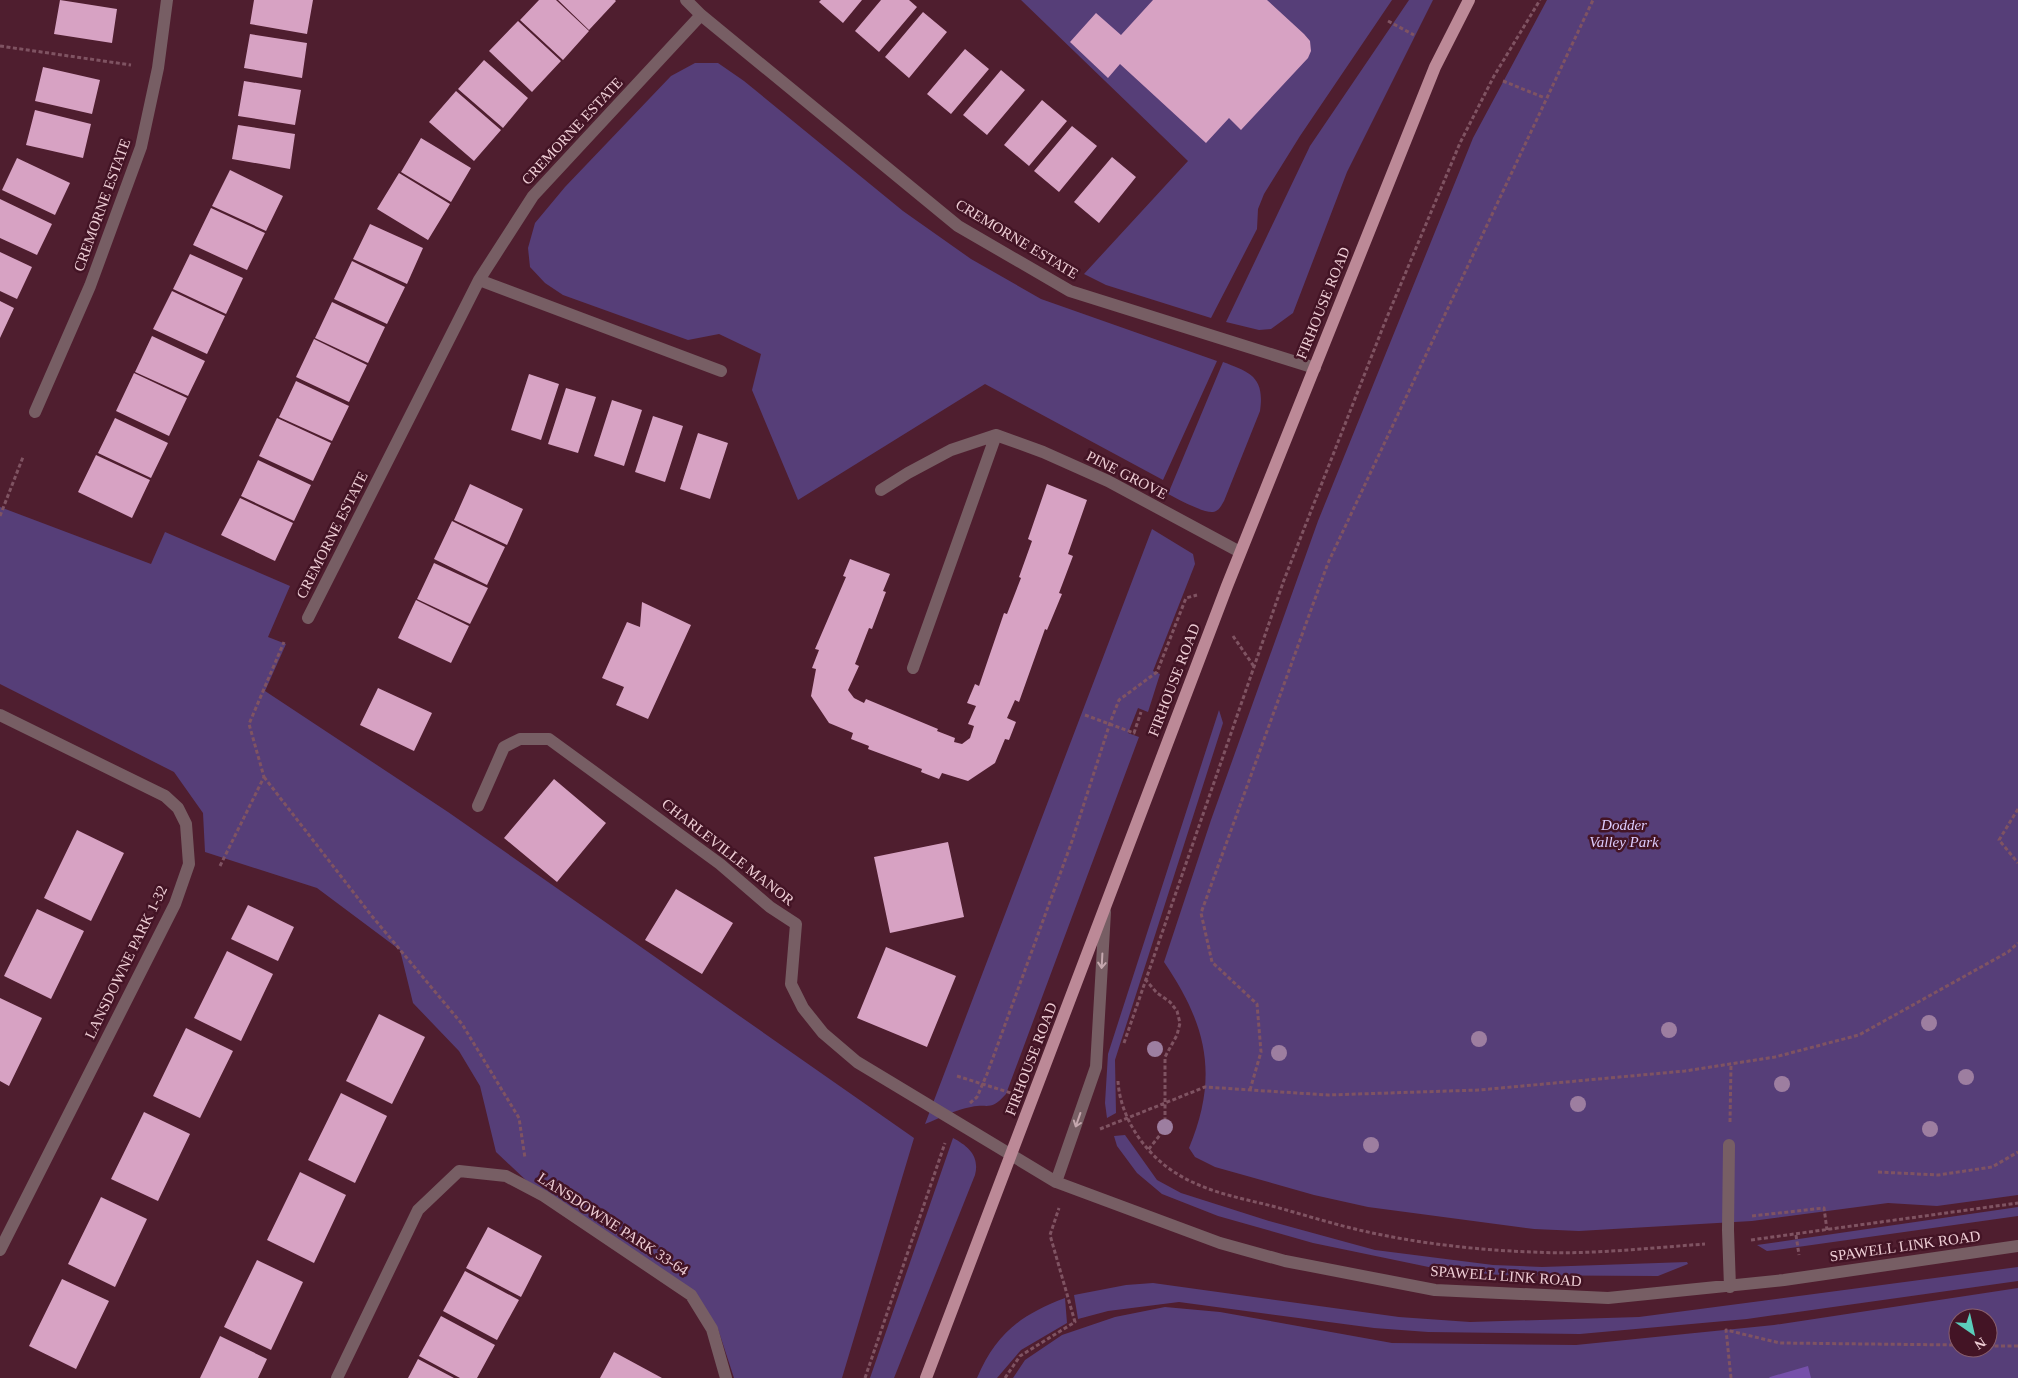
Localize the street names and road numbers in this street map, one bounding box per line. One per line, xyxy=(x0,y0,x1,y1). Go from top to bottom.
street label: CREMORNE ESTATE xyxy=(518,74,626,188)
street label: CREMORNE ESTATE xyxy=(71,136,133,274)
street label: CREMORNE ESTATE xyxy=(953,196,1081,282)
street label: FIRHOUSE ROAD xyxy=(1293,244,1353,361)
street label: PINE GROVE xyxy=(1084,448,1170,502)
street label: CREMORNE ESTATE xyxy=(293,469,371,601)
street label: FIRHOUSE ROAD xyxy=(1145,621,1203,739)
street label: CHARLEVILLE MANOR xyxy=(659,796,797,908)
street label: LANSDOWNE PARK 1-32 xyxy=(82,883,170,1041)
street label: FIRHOUSE ROAD xyxy=(1002,1000,1060,1118)
street label: LANSDOWNE PARK 33-64 xyxy=(535,1169,692,1279)
street label: SPAWELL LINK ROAD xyxy=(1829,1227,1981,1264)
street label: SPAWELL LINK ROAD xyxy=(1430,1263,1582,1289)

